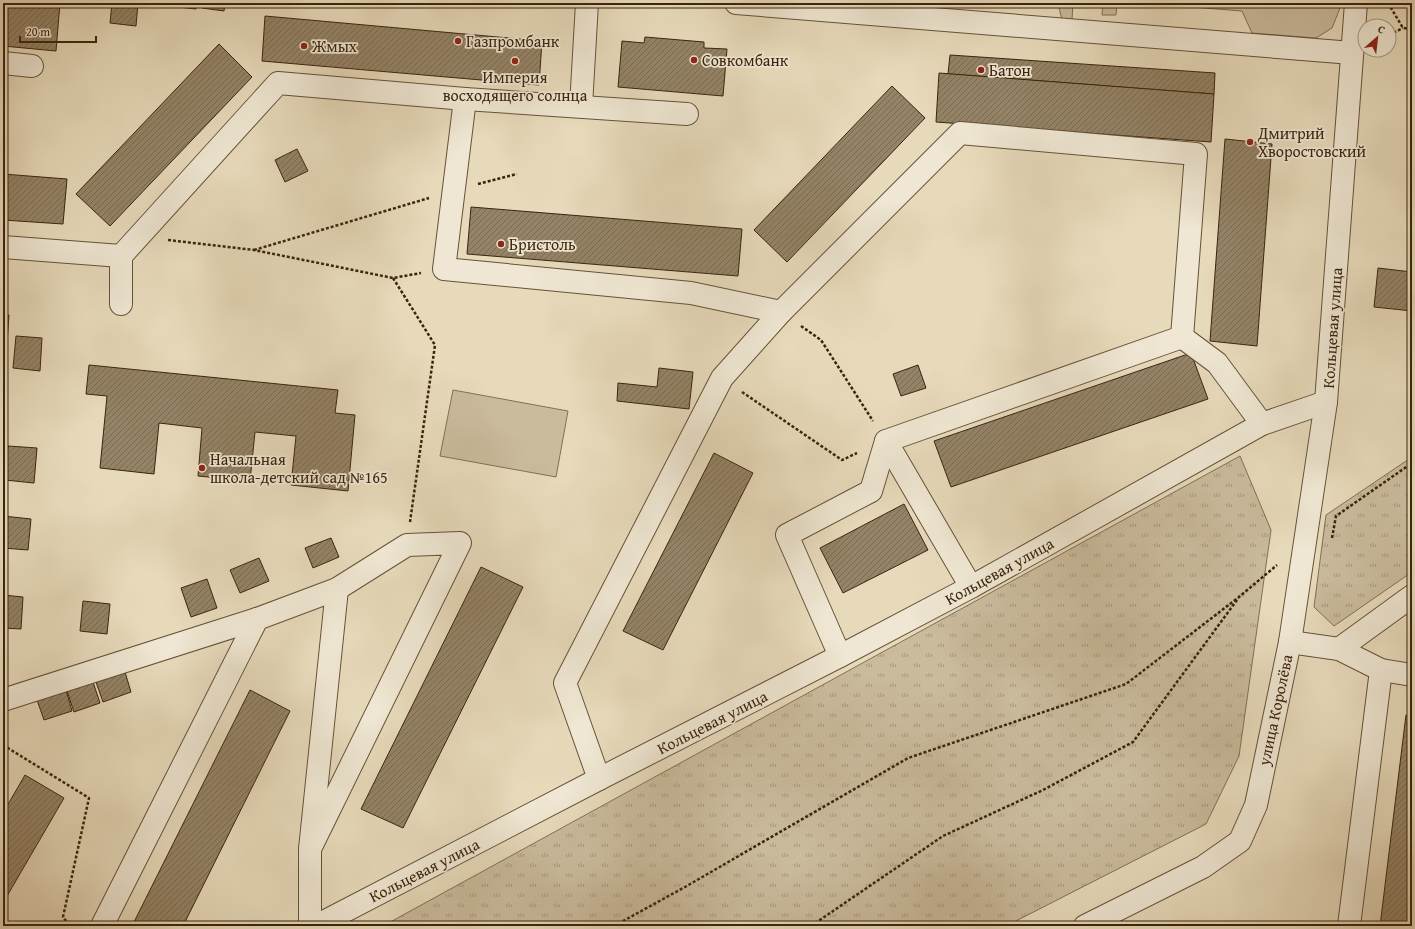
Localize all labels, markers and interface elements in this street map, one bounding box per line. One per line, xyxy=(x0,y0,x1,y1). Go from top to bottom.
scale bar xyxy=(20,18,96,44)
north arrow xyxy=(1357,18,1397,58)
text: С xyxy=(1375,21,1388,38)
text: 20 m xyxy=(26,23,50,40)
place label: Газпромбанк xyxy=(466,29,560,53)
place label: Жмых xyxy=(311,34,358,58)
marker: Газпромбанк xyxy=(453,36,463,46)
marker: Жмых xyxy=(299,41,309,51)
place label: Совкомбанк xyxy=(702,48,789,72)
marker: Совкомбанк xyxy=(689,55,699,65)
marker: Империя восходящего солнца xyxy=(510,56,520,66)
place label: Батон xyxy=(989,58,1031,82)
place label: Империя восходящего солнца xyxy=(443,65,588,107)
marker: Батон xyxy=(976,65,986,75)
place label: Дмитрий Хворостовский xyxy=(1257,121,1366,163)
marker: Дмитрий Хворостовский xyxy=(1245,137,1255,147)
place label: Бристоль xyxy=(509,232,576,256)
marker: Бристоль xyxy=(496,239,506,249)
street label: Кольцевая улица xyxy=(1316,266,1348,389)
place label: Начальная школа-детский сад №165 xyxy=(210,447,388,489)
marker: Начальная школа-детский сад №165 xyxy=(197,463,207,473)
street label: Кольцевая улица xyxy=(940,531,1058,611)
street label: улица Королёва xyxy=(1251,652,1299,769)
street label: Кольцевая улица xyxy=(653,684,772,760)
street label: Кольцевая улица xyxy=(365,832,484,908)

